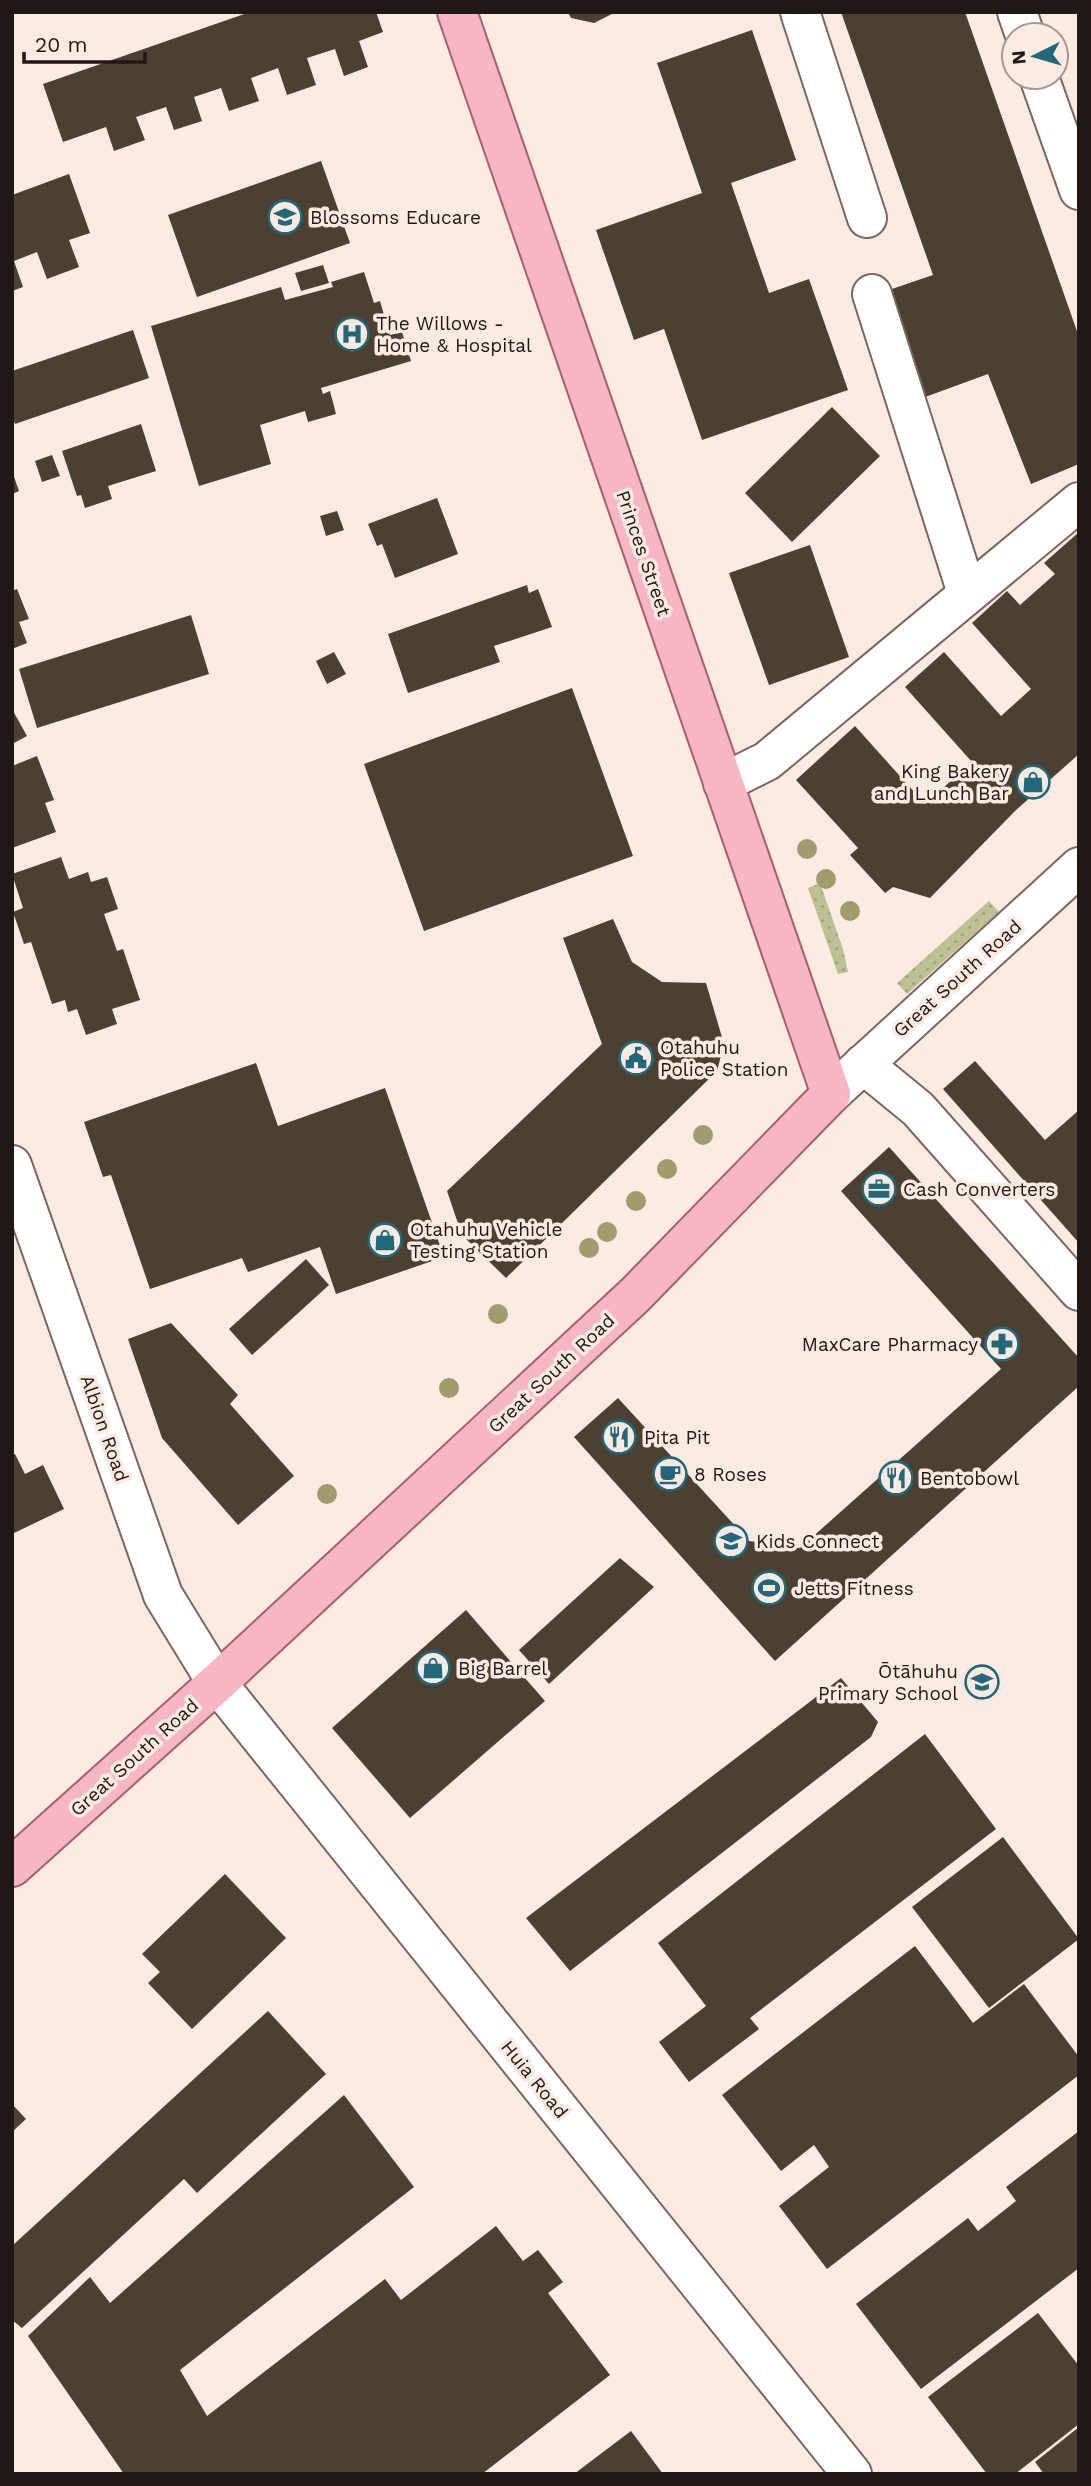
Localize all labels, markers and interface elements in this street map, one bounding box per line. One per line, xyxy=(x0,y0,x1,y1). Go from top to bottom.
scale bar xyxy=(24,21,145,65)
north arrow xyxy=(1000,21,1070,91)
text: 20 m xyxy=(35,32,87,57)
text: N xyxy=(1006,49,1031,65)
school or university icon: Blossoms Educare xyxy=(266,198,304,236)
place label: Blossoms Educare xyxy=(310,206,481,229)
place label: The Willows - Home & Hospital xyxy=(376,312,532,357)
hospital icon: The Willows - Home & Hospital xyxy=(333,315,371,353)
street label: Princes Street xyxy=(611,487,676,619)
place label: King Bakery and Lunch Bar xyxy=(874,760,1009,805)
shop icon: King Bakery and Lunch Bar xyxy=(1014,763,1052,801)
street label: Great South Road xyxy=(888,915,1026,1042)
place label: Otahuhu Police Station xyxy=(660,1036,788,1081)
public building icon: Otahuhu Police Station xyxy=(617,1039,655,1077)
office icon: Cash Converters xyxy=(860,1170,898,1208)
place label: Cash Converters xyxy=(903,1178,1055,1201)
place label: Otahuhu Vehicle Testing Station xyxy=(410,1218,562,1263)
shop icon: Otahuhu Vehicle Testing Station xyxy=(366,1221,404,1259)
street label: Great South Road xyxy=(483,1309,619,1438)
pharmacy icon: MaxCare Pharmacy xyxy=(983,1325,1021,1363)
place label: MaxCare Pharmacy xyxy=(802,1333,978,1356)
street label: Albion Road xyxy=(76,1372,134,1485)
restaurant icon: Pita Pit xyxy=(600,1418,638,1456)
place label: Pita Pit xyxy=(644,1426,710,1449)
cafe icon: 8 Roses xyxy=(651,1455,689,1493)
restaurant icon: Bentobowl xyxy=(877,1459,915,1497)
place label: 8 Roses xyxy=(694,1463,767,1486)
place label: Bentobowl xyxy=(920,1467,1019,1490)
school or university icon: Kids Connect xyxy=(712,1522,750,1560)
place label: Kids Connect xyxy=(756,1530,879,1553)
sports icon: Jetts Fitness xyxy=(750,1569,788,1607)
place label: Jetts Fitness xyxy=(794,1577,914,1600)
shop icon: Big Barrel xyxy=(414,1649,452,1687)
place label: Big Barrel xyxy=(458,1657,547,1680)
place label: Ōtāhuhu Primary School xyxy=(818,1660,958,1705)
school or university icon: Ōtāhuhu Primary School xyxy=(963,1663,1001,1701)
street label: Great South Road xyxy=(65,1694,203,1821)
street label: Huia Road xyxy=(496,2036,573,2123)

